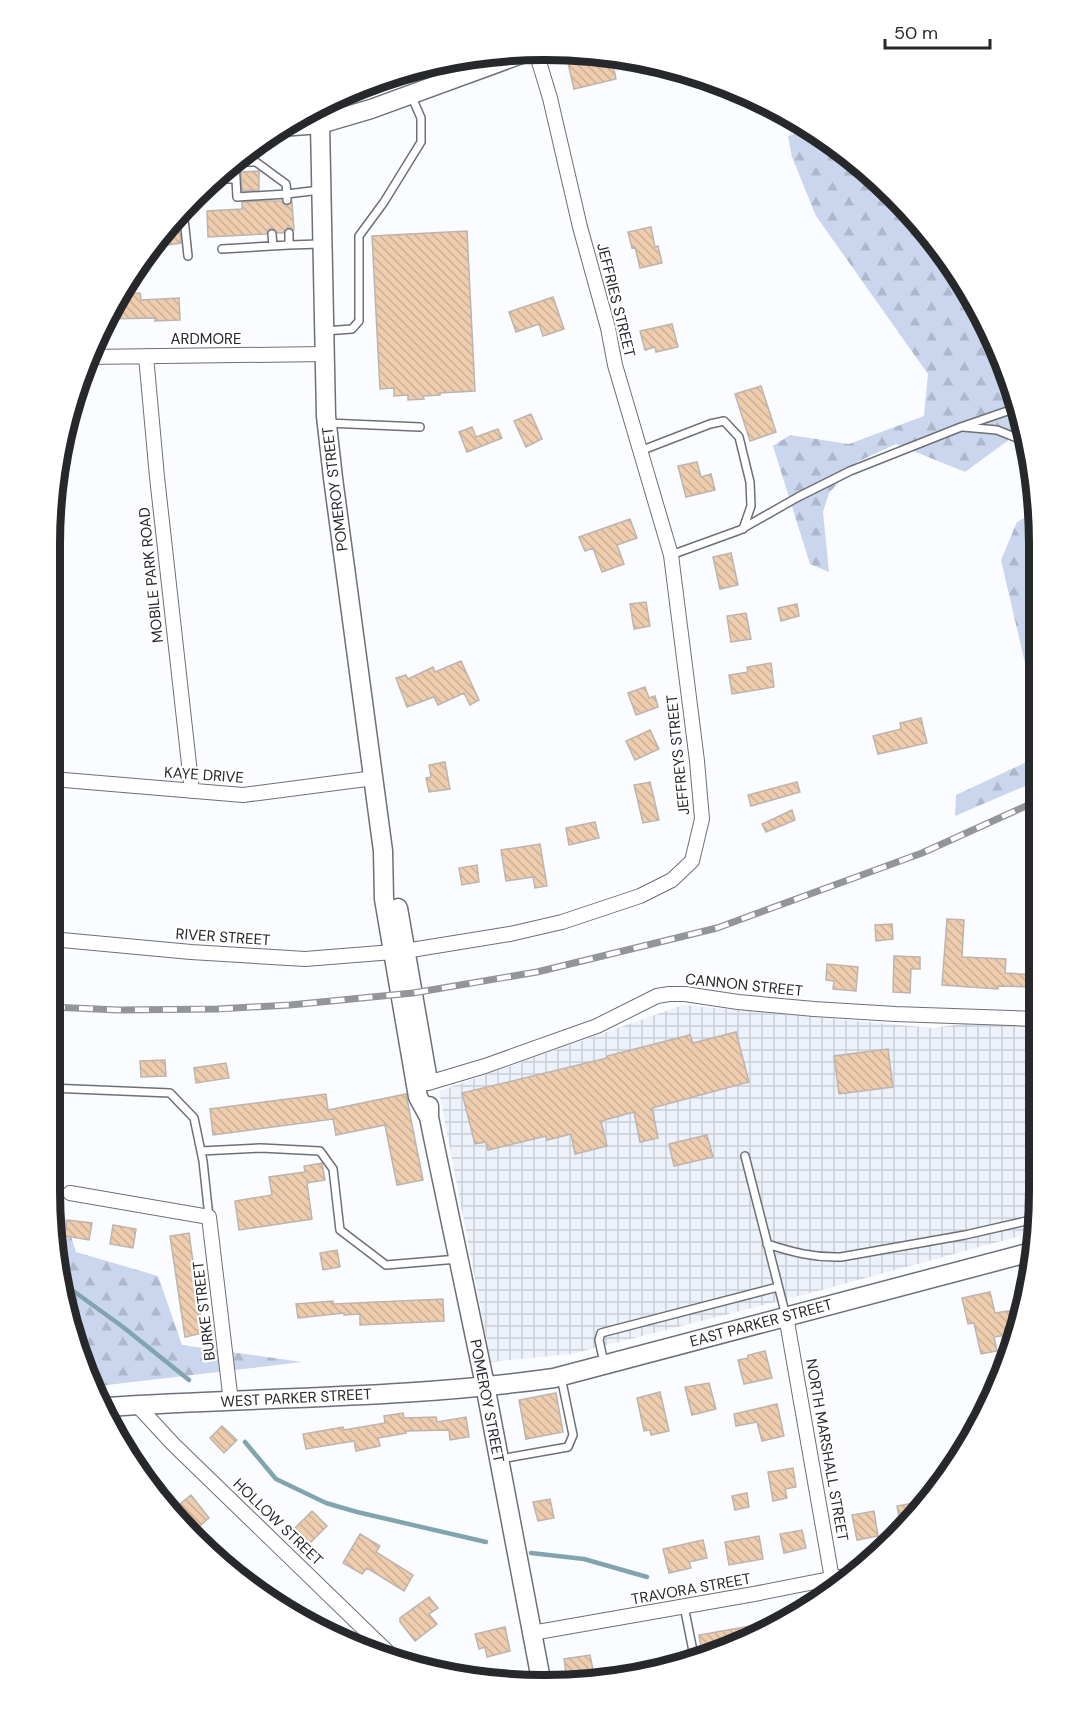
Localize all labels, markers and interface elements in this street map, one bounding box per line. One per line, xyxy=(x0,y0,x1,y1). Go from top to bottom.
scale bar xyxy=(885,12,990,50)
text: 50 m xyxy=(894,21,938,45)
street label: JEFFRIES STREET xyxy=(592,241,640,359)
street label: ARDMORE xyxy=(171,329,241,349)
street label: POMEROY STREET xyxy=(317,426,353,552)
street label: MOBILE PARK ROAD xyxy=(134,506,168,644)
street label: JEFFREYS STREET xyxy=(662,694,694,816)
street label: KAYE DRIVE xyxy=(163,762,245,788)
street label: RIVER STREET xyxy=(175,924,271,950)
street label: CANNON STREET xyxy=(684,969,804,1001)
street label: BURKE STREET xyxy=(188,1260,220,1362)
street label: EAST PARKER STREET xyxy=(688,1294,834,1352)
street label: POMEROY STREET xyxy=(465,1338,509,1464)
street label: NORTH MARSHALL STREET xyxy=(801,1357,853,1543)
street label: WEST PARKER STREET xyxy=(220,1384,372,1412)
street label: HOLLOW STREET xyxy=(229,1474,327,1570)
street label: TRAVORA STREET xyxy=(630,1569,752,1609)

